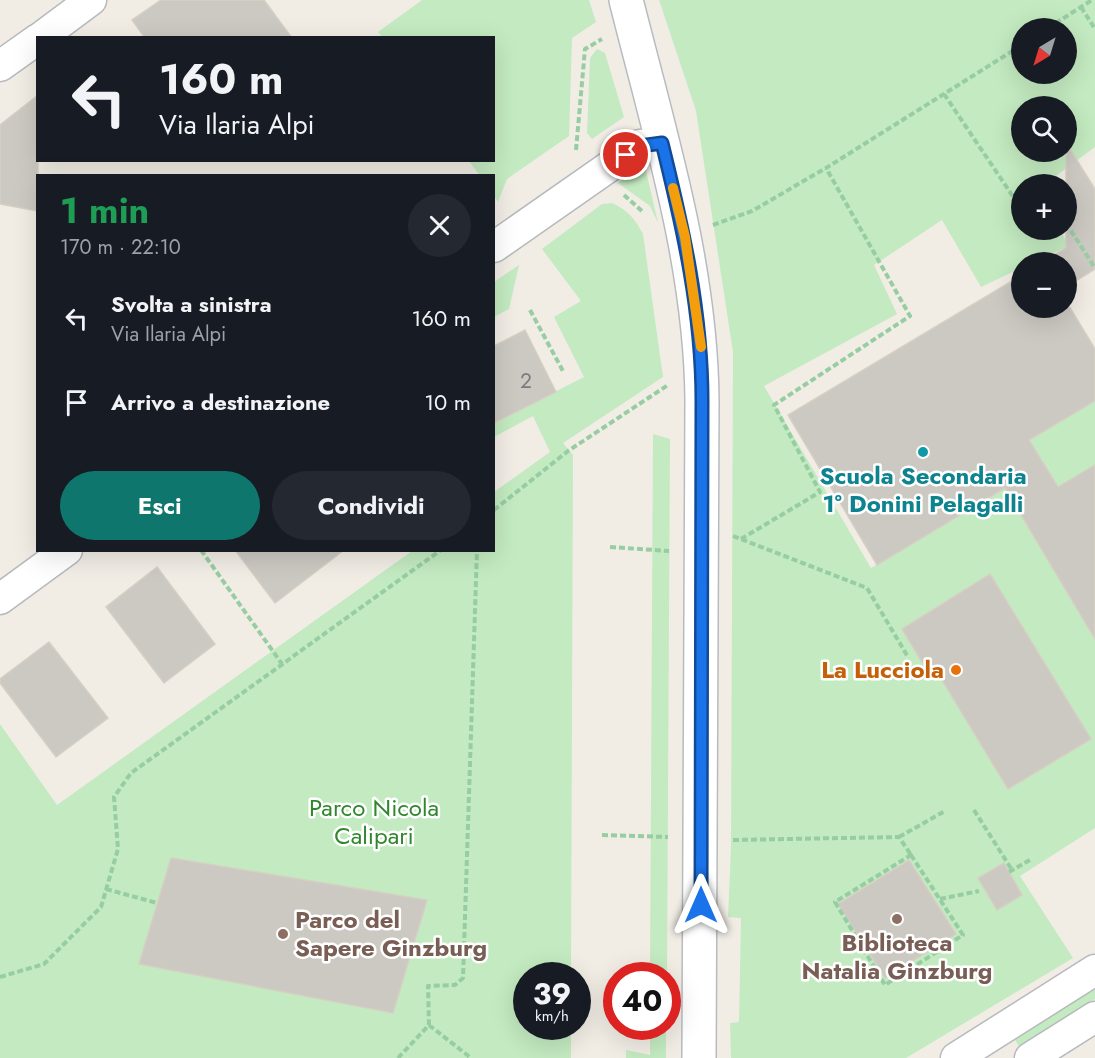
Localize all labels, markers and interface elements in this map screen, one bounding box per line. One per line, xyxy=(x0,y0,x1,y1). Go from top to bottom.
north arrow xyxy=(1011,18,1077,84)
map controls xyxy=(1011,18,1077,318)
text: 160 m xyxy=(159,49,283,110)
icon: left xyxy=(60,60,138,138)
button: search xyxy=(1011,96,1077,162)
text: Via Ilaria Alpi xyxy=(159,105,315,144)
pin xyxy=(600,129,651,180)
icon: arrive xyxy=(609,138,642,171)
button: + xyxy=(1011,174,1077,240)
text: 1 min xyxy=(60,184,149,236)
button: close xyxy=(408,194,471,257)
text: 170 m · 22:10 xyxy=(60,233,181,262)
button: − xyxy=(1011,252,1077,318)
text: Svolta a sinistra xyxy=(111,288,272,320)
icon: left xyxy=(60,302,93,335)
text: 160 m xyxy=(411,302,471,334)
text: Via Ilaria Alpi xyxy=(111,320,226,349)
house number: 2 xyxy=(520,366,532,396)
icon: arrive xyxy=(60,386,93,419)
text: Arrivo a destinazione xyxy=(111,386,330,418)
text: 10 m xyxy=(424,386,471,418)
marker: Scuola Secondaria 1° Donini Pelagalli xyxy=(916,445,930,459)
place label: Scuola Secondaria 1° Donini Pelagalli xyxy=(819,458,1027,521)
button: Esci xyxy=(60,471,260,540)
button: Condividi xyxy=(272,471,471,540)
place label: La Lucciola xyxy=(821,652,944,687)
marker: La Lucciola xyxy=(949,663,963,677)
park label: Parco Nicola Calipari xyxy=(309,790,439,853)
position arrow xyxy=(669,873,733,937)
place label: Parco del Sapere Ginzburg xyxy=(295,902,487,965)
marker: Biblioteca Natalia Ginzburg xyxy=(890,912,904,926)
place label: Biblioteca Natalia Ginzburg xyxy=(801,925,993,988)
marker: Parco del Sapere Ginzburg xyxy=(276,927,290,941)
speed limit sign: 40 xyxy=(603,962,681,1040)
text: 39 xyxy=(533,972,571,1015)
text: km/h xyxy=(535,1005,569,1027)

